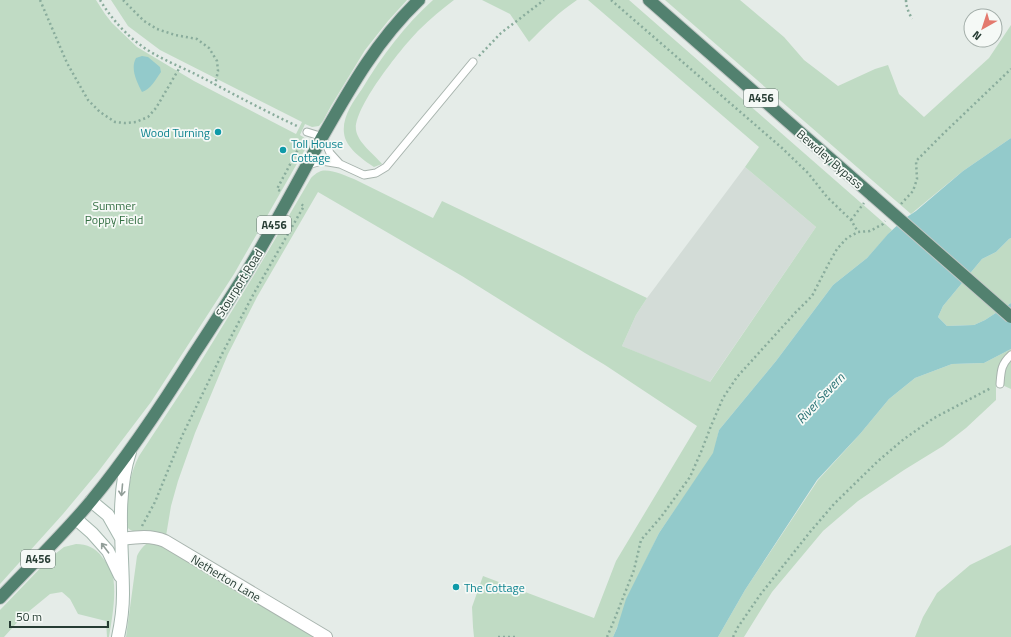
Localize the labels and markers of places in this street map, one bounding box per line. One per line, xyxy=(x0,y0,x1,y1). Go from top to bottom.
place label: Wood Turning xyxy=(140,123,210,142)
marker: Wood Turning xyxy=(213,127,223,137)
place label: Toll House Cottage xyxy=(291,134,343,167)
marker: Toll House Cottage xyxy=(278,145,288,155)
place label: The Cottage xyxy=(464,578,525,597)
marker: The Cottage xyxy=(451,582,461,592)

